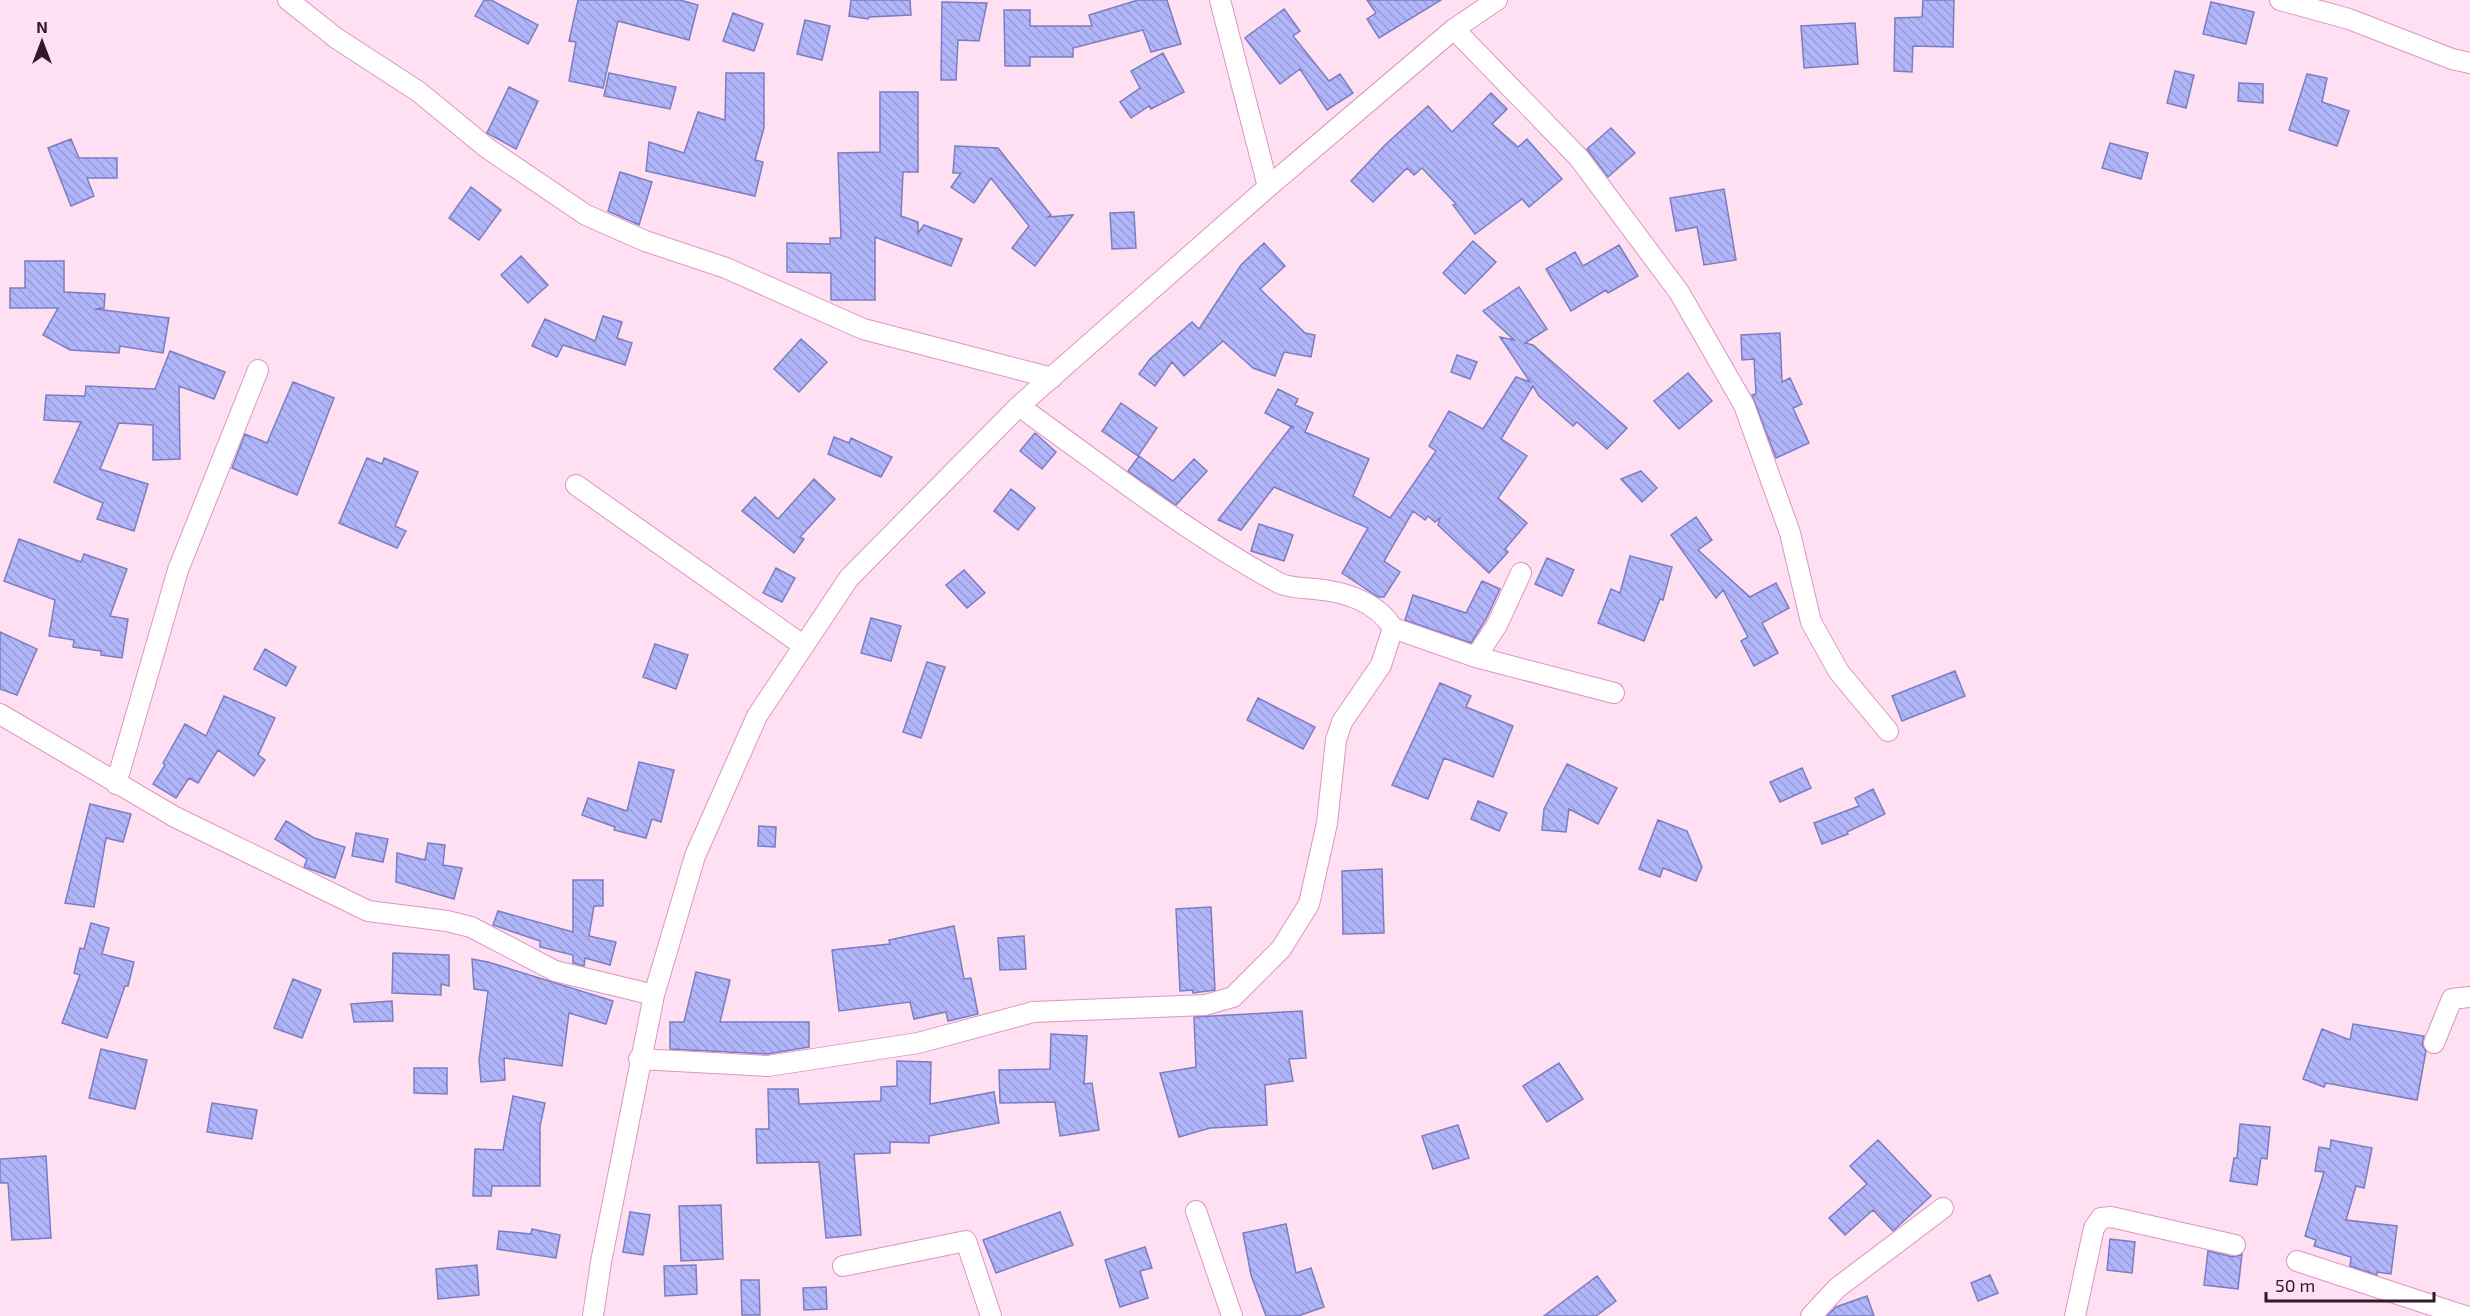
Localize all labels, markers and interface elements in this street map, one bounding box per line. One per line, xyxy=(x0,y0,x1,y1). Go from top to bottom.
north arrow xyxy=(12,12,72,72)
text: N xyxy=(36,17,48,36)
scale bar xyxy=(2266,1265,2434,1303)
text: 50 m xyxy=(2275,1274,2315,1296)

